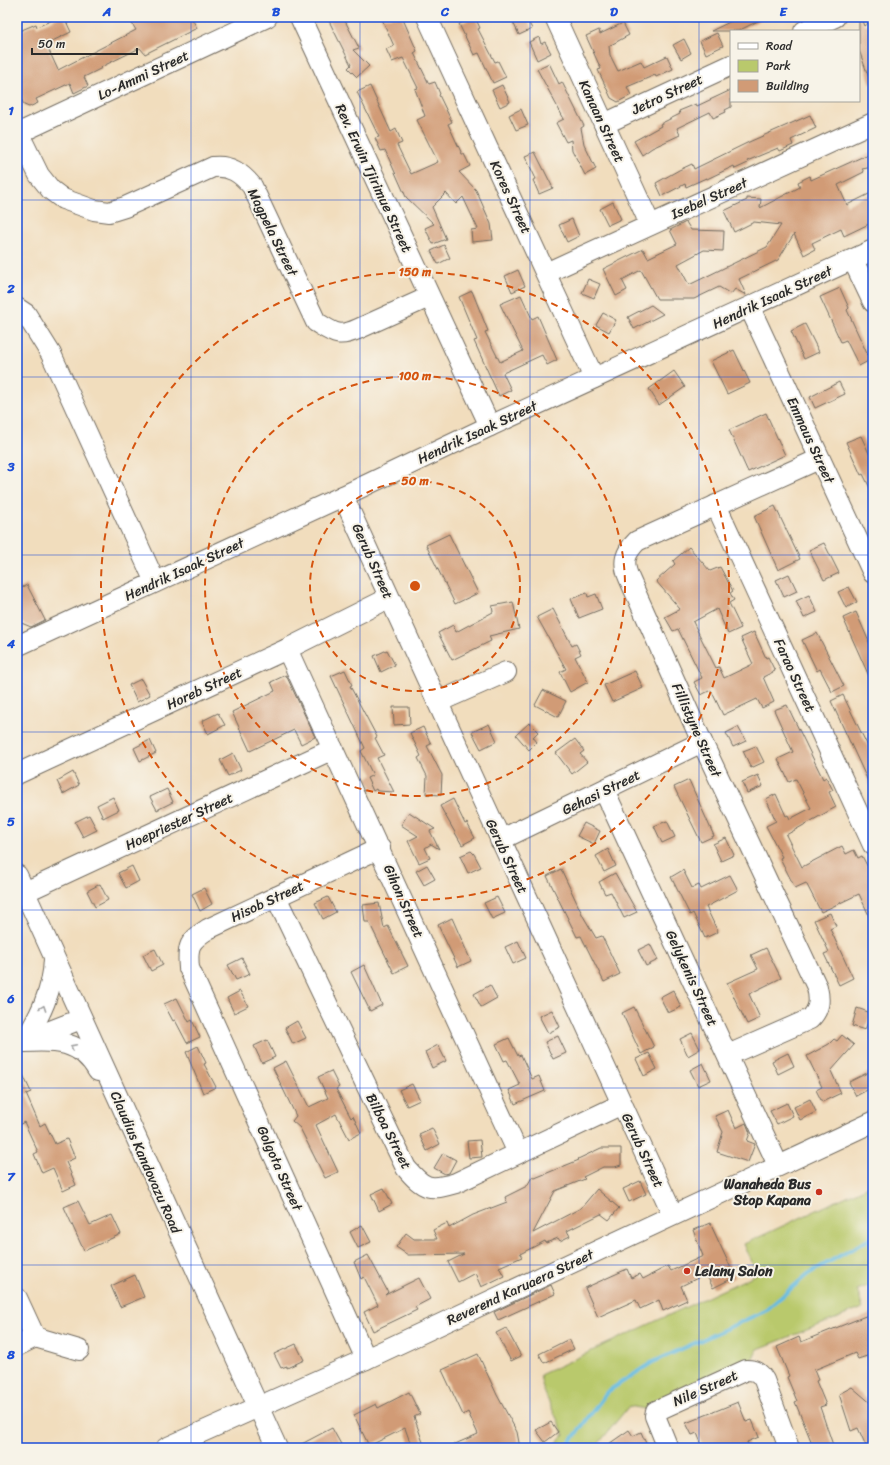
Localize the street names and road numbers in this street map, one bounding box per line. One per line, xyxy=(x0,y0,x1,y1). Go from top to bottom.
street label: Lo-Ammi Street xyxy=(93,43,193,108)
street label: Jetro Street xyxy=(626,67,707,122)
street label: Kanaan Street xyxy=(571,76,632,167)
street label: Rev. Erwin Tjirimue Street xyxy=(328,100,419,257)
street label: Kores Street xyxy=(483,156,539,238)
street label: Isebel Street xyxy=(666,170,753,227)
street label: Magpela Street xyxy=(240,184,305,282)
street label: Hendrik Isaak Street xyxy=(708,258,838,336)
street label: Hendrik Isaak Street xyxy=(413,393,543,471)
street label: Emmaus Street xyxy=(779,393,842,489)
street label: Gerub Street xyxy=(345,519,400,603)
street label: Hendrik Isaak Street xyxy=(120,530,250,608)
street label: Farao Street xyxy=(766,634,823,716)
street label: Horeb Street xyxy=(162,660,246,717)
street label: Fillistyne Street xyxy=(665,679,729,783)
street label: Gehasi Street xyxy=(558,763,645,822)
street label: Hoepriester Street xyxy=(121,785,238,858)
street label: Gerub Street xyxy=(478,814,535,898)
street label: Gihon Street xyxy=(376,860,431,942)
street label: Hisob Street xyxy=(226,873,308,929)
street label: Gelykenis Street xyxy=(658,926,725,1031)
street label: Claudius Kandovazu Road xyxy=(103,1087,189,1239)
street label: Bilboa Street xyxy=(359,1089,418,1174)
street label: Gerub Street xyxy=(614,1108,671,1192)
street label: Golgota Street xyxy=(250,1122,310,1216)
street label: Reverend Karuaera Street xyxy=(442,1242,599,1333)
street label: Nile Street xyxy=(669,1363,742,1414)

